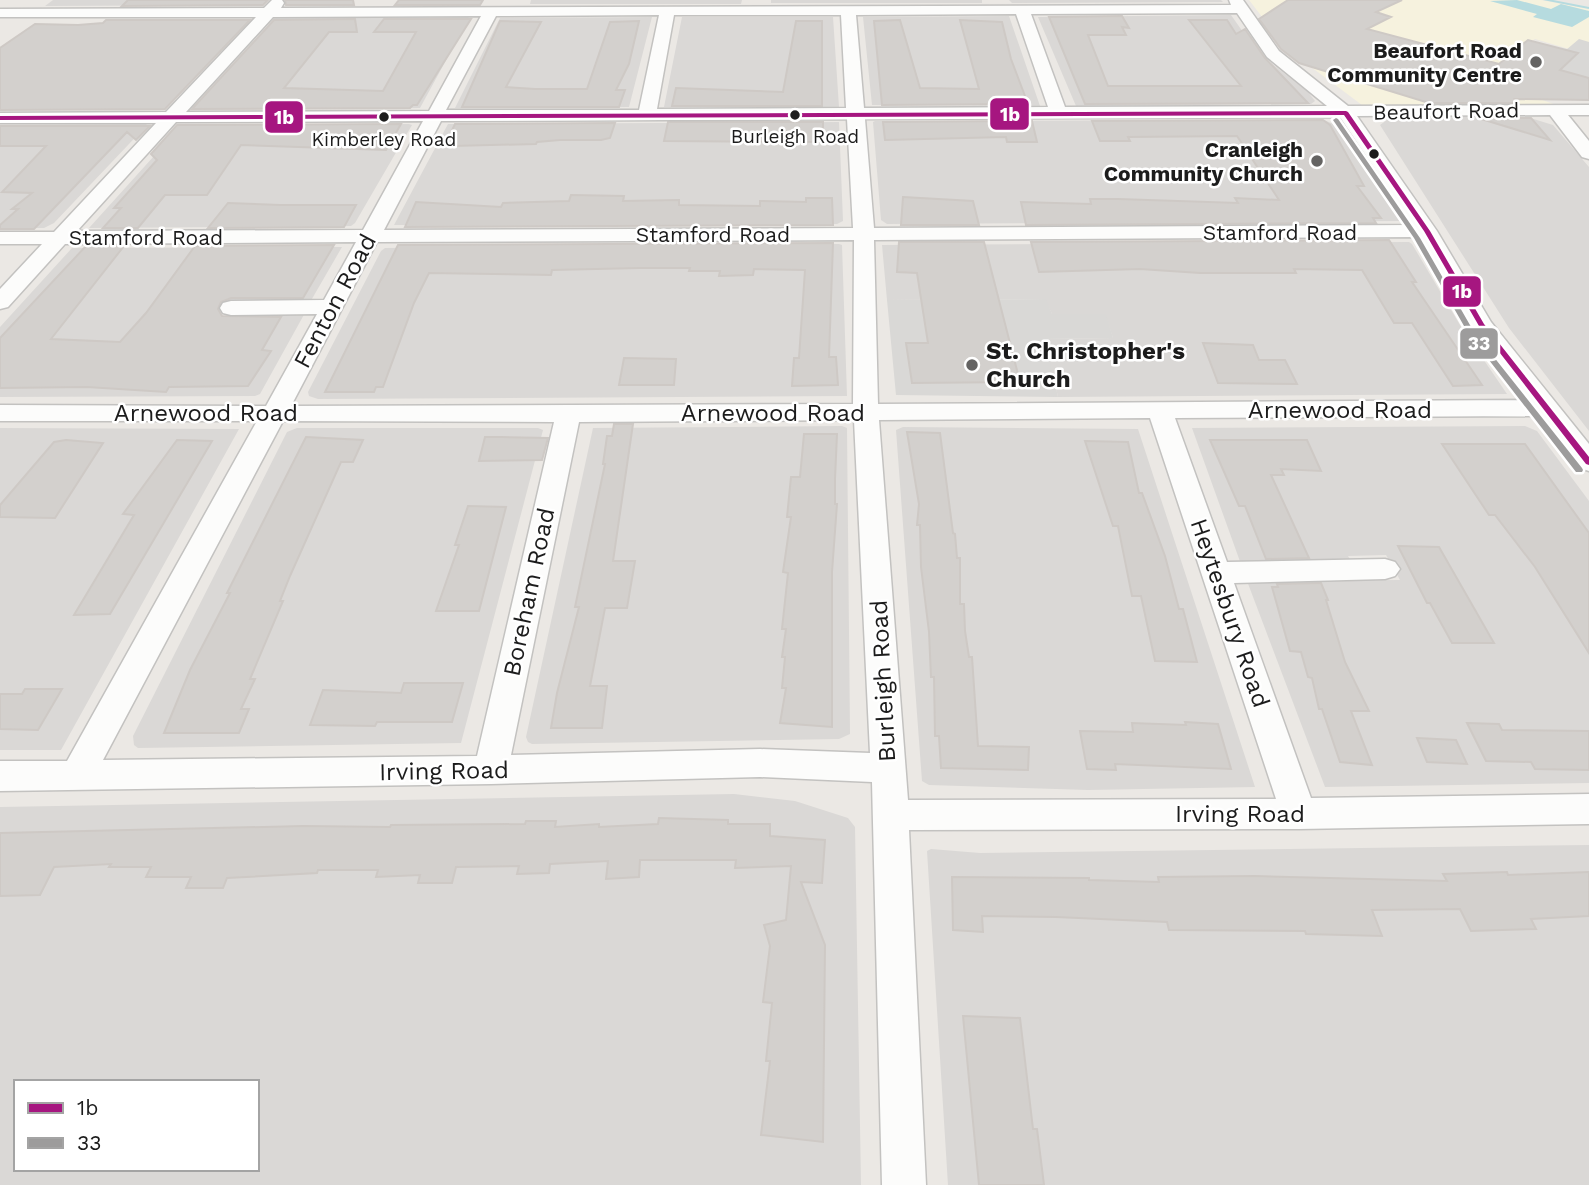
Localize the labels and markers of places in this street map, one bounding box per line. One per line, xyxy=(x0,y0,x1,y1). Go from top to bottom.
place label: Beaufort Road Community Centre xyxy=(1327,38,1522,87)
marker: Beaufort Road Community Centre xyxy=(1528,54,1544,70)
marker: Burleigh Road xyxy=(788,108,802,122)
marker: Kimberley Road xyxy=(377,110,391,124)
place label: Burleigh Road xyxy=(731,125,859,148)
place label: Kimberley Road xyxy=(312,128,456,151)
place label: Cranleigh Community Church xyxy=(1104,137,1303,186)
unlabelled marker xyxy=(1367,147,1381,161)
marker: Cranleigh Community Church xyxy=(1309,153,1325,169)
place label: St. Christopher's Church xyxy=(986,337,1185,393)
marker: St. Christopher's Church xyxy=(964,357,980,373)

